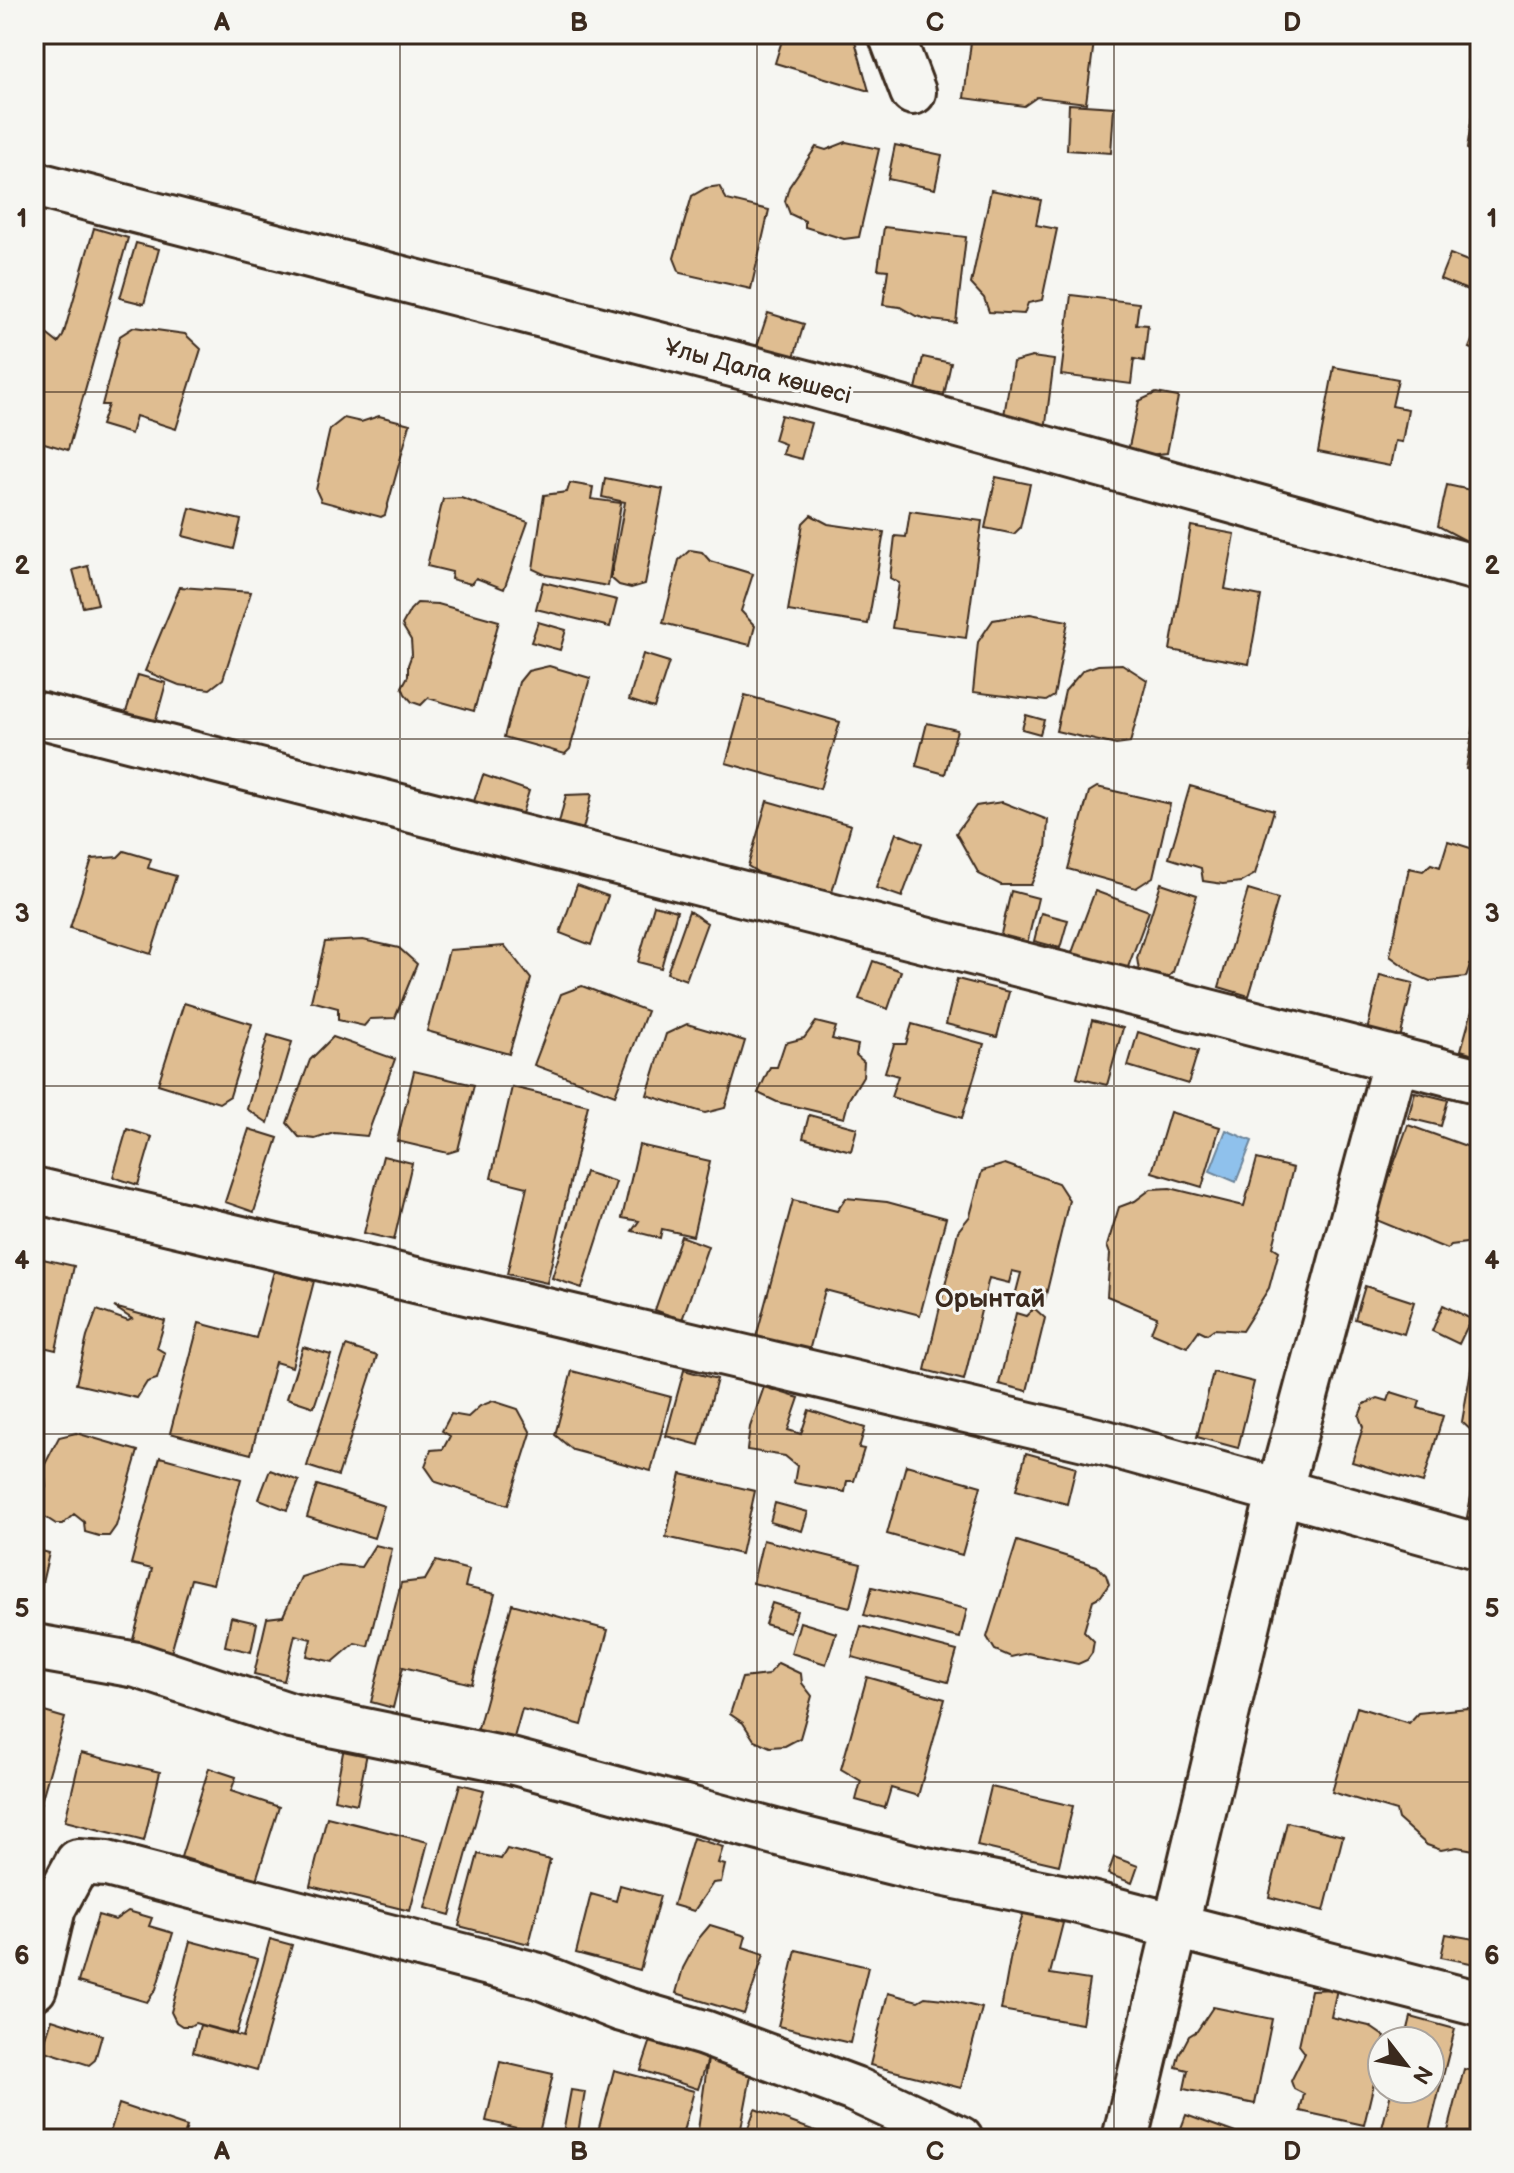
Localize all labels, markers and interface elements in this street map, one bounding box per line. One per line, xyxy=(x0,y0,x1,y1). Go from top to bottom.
text: A xyxy=(213,8,230,39)
text: B xyxy=(570,8,588,39)
text: C xyxy=(926,8,944,39)
text: D xyxy=(1283,8,1301,39)
text: 1 xyxy=(17,204,27,235)
text: 1 xyxy=(1487,204,1497,235)
street label: Ұлы Дала көшесі xyxy=(661,333,855,410)
text: 2 xyxy=(14,551,30,582)
text: 2 xyxy=(1484,551,1500,582)
text: 3 xyxy=(14,899,30,930)
text: 3 xyxy=(1484,899,1500,930)
text: 4 xyxy=(14,1246,30,1277)
text: 4 xyxy=(1484,1246,1500,1277)
district label: Орынтай xyxy=(935,1284,1045,1315)
text: 5 xyxy=(14,1594,30,1625)
text: 5 xyxy=(1484,1594,1500,1625)
text: 6 xyxy=(14,1941,30,1972)
text: 6 xyxy=(1484,1941,1500,1972)
north arrow xyxy=(1366,2025,1446,2105)
text: N xyxy=(1406,2060,1438,2089)
text: A xyxy=(213,2137,230,2168)
text: B xyxy=(570,2137,588,2168)
text: C xyxy=(926,2137,944,2168)
text: D xyxy=(1283,2137,1301,2168)

